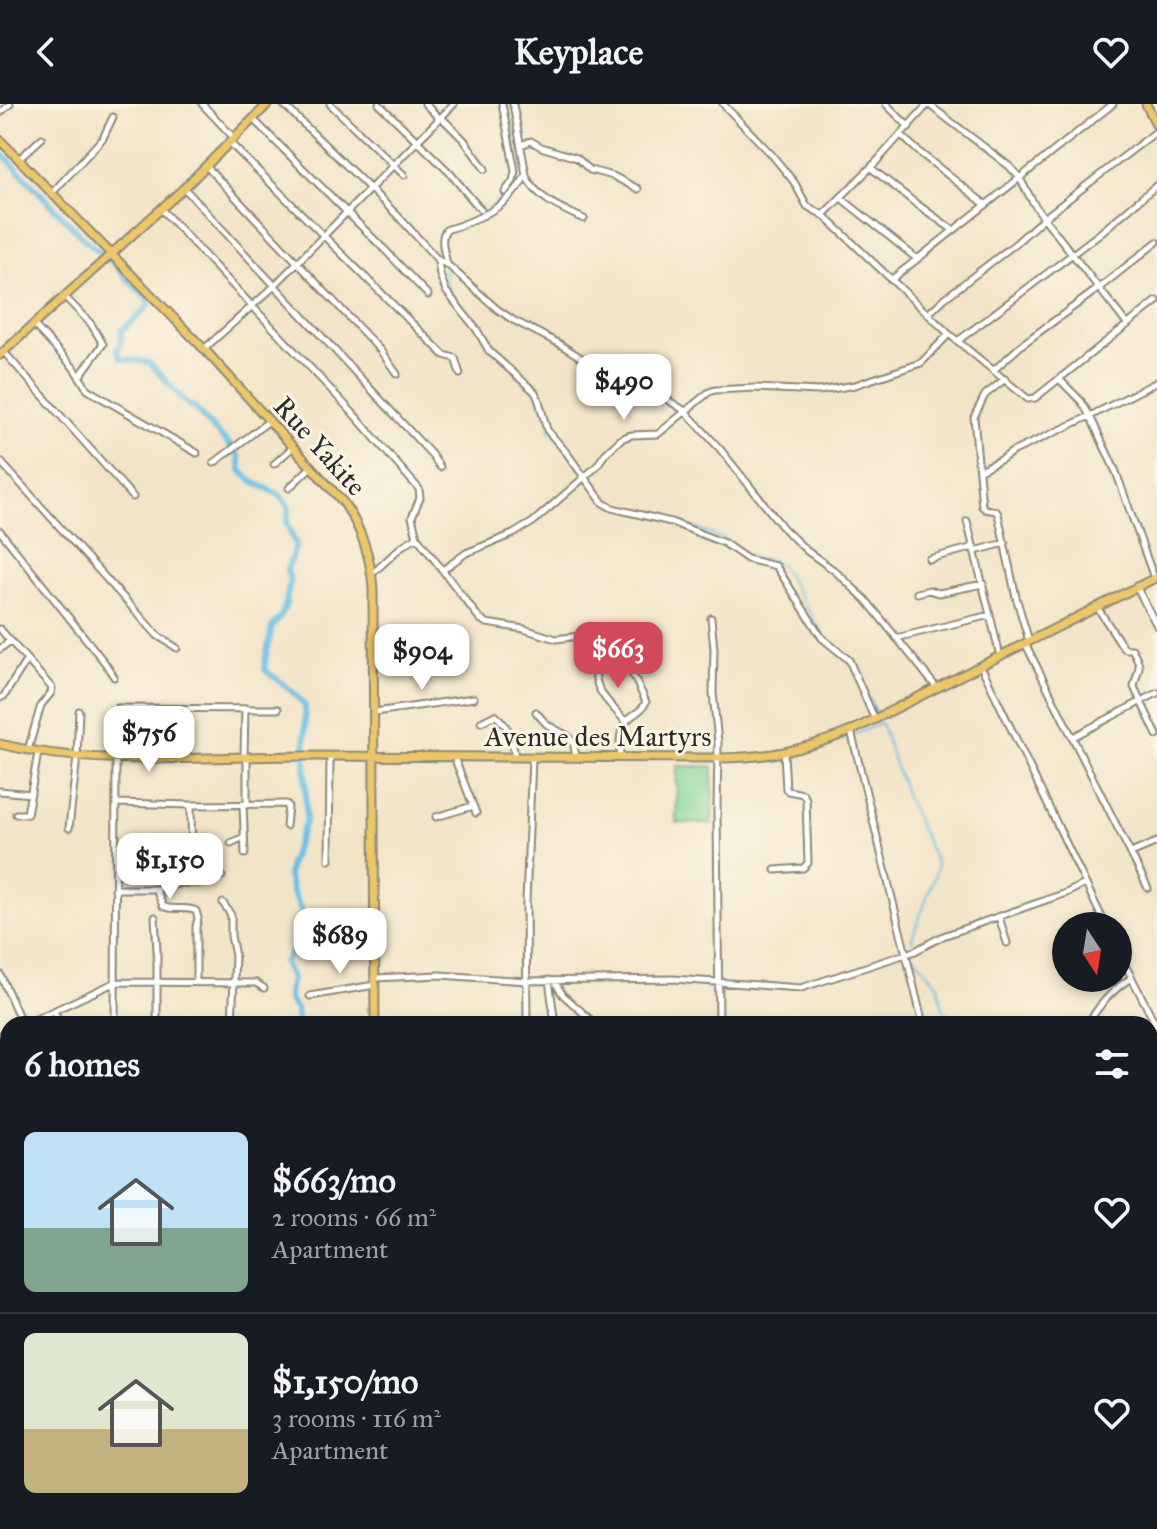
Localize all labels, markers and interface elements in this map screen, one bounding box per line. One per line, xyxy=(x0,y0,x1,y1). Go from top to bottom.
icon: back xyxy=(24,30,68,74)
text: Keyplace xyxy=(514,30,643,74)
icon: heart xyxy=(1089,30,1133,74)
pin: $490 xyxy=(577,354,671,422)
text: $490 xyxy=(594,364,654,396)
street label: Rue Yakite xyxy=(266,389,374,503)
pin: $663 xyxy=(571,622,665,690)
pin: $904 xyxy=(375,624,469,692)
text: $663 xyxy=(592,632,644,664)
text: $904 xyxy=(392,634,452,666)
pin: $756 xyxy=(102,706,196,774)
text: $756 xyxy=(122,716,176,748)
street label: Avenue des Martyrs xyxy=(484,719,712,754)
pin: $1,150 xyxy=(105,833,235,901)
text: $1,150 xyxy=(135,843,205,875)
pin: $689 xyxy=(293,908,387,976)
north arrow xyxy=(1052,912,1132,992)
map controls xyxy=(1052,912,1132,992)
text: $689 xyxy=(312,918,368,950)
icon: filters xyxy=(1090,1042,1134,1086)
text: 6 homes xyxy=(24,1044,140,1085)
text: $663/mo xyxy=(272,1160,396,1201)
icon: home xyxy=(88,1164,184,1260)
icon: heart xyxy=(1090,1190,1134,1234)
text: 2 rooms · 66 m² xyxy=(272,1201,436,1233)
text: Apartment xyxy=(272,1233,388,1265)
text: $1,150/mo xyxy=(272,1361,418,1402)
icon: home xyxy=(88,1365,184,1461)
icon: heart xyxy=(1090,1391,1134,1435)
text: 3 rooms · 116 m² xyxy=(272,1402,441,1434)
text: Apartment xyxy=(272,1434,388,1466)

